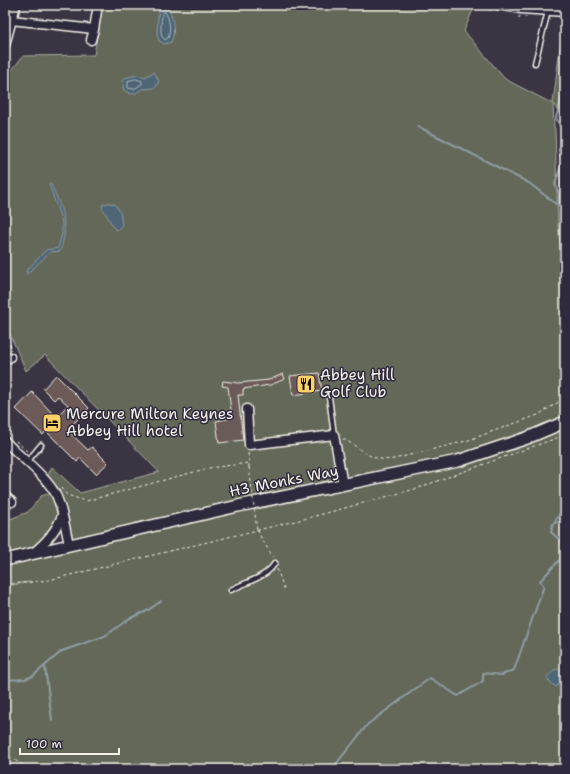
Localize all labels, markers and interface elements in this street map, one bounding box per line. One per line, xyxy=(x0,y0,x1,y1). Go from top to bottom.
place label: Abbey Hill Golf Club xyxy=(320,365,395,402)
restaurant icon: Abbey Hill Golf Club xyxy=(295,373,317,395)
place label: Mercure Milton Keynes Abbey Hill hotel xyxy=(66,404,233,441)
hotel icon: Mercure Milton Keynes Abbey Hill hotel xyxy=(41,412,63,434)
street label: H3 Monks Way xyxy=(228,461,340,501)
scale bar xyxy=(20,730,119,756)
text: 100 m xyxy=(26,736,62,752)

